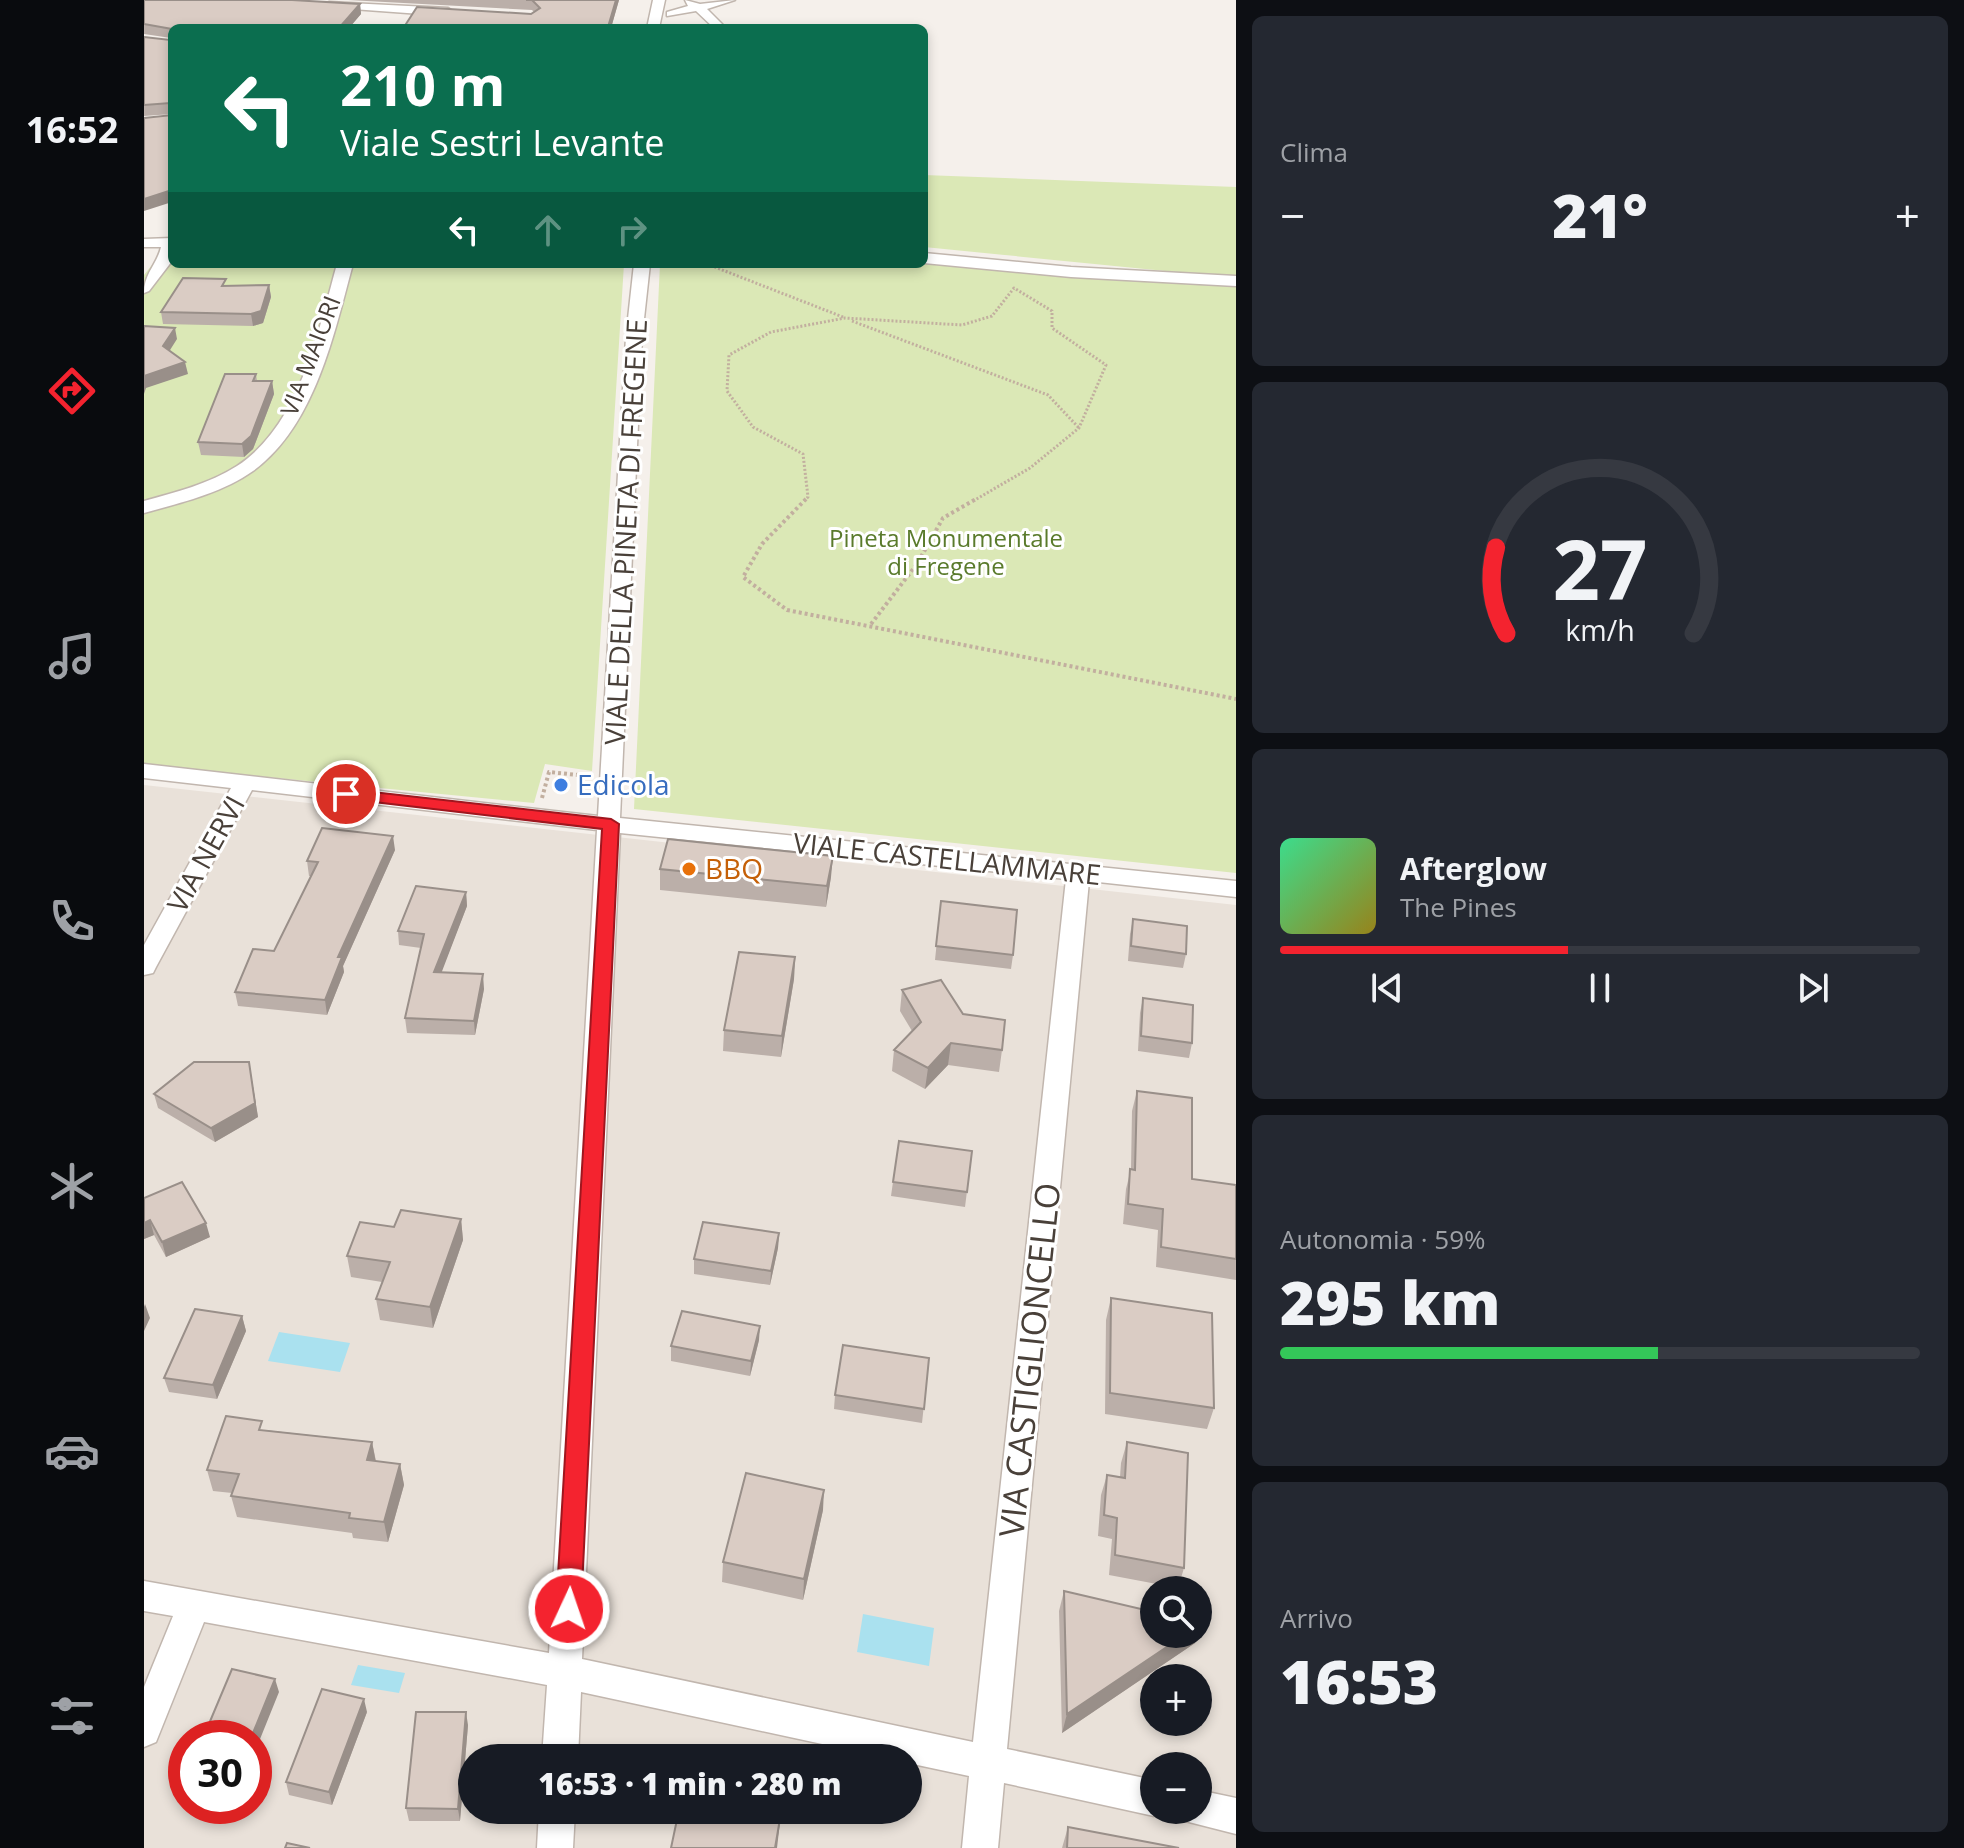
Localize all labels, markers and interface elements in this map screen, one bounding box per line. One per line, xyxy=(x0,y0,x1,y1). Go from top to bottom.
text: 210 m xyxy=(340,46,506,122)
icon: left xyxy=(208,56,312,160)
text: 16:52 xyxy=(26,105,118,154)
text: Viale Sestri Levante xyxy=(340,118,664,167)
text: Clima xyxy=(1280,134,1348,170)
text: 21° xyxy=(1552,174,1648,256)
text: − xyxy=(1280,185,1305,245)
text: + xyxy=(1895,185,1920,245)
icon: left xyxy=(442,208,486,252)
icon: ahead xyxy=(526,208,570,252)
icon: right xyxy=(610,208,654,252)
street label: VIA MAIORI xyxy=(272,291,348,420)
street label: VIALE DELLA PINETA DI FREGENE xyxy=(595,318,655,746)
icon: directions xyxy=(44,363,100,419)
text: 27 xyxy=(1552,510,1648,623)
park label: Pineta Monumentale di Fregene xyxy=(829,521,1063,582)
text: km/h xyxy=(1565,610,1635,649)
icon: music xyxy=(44,628,100,684)
pin xyxy=(312,760,380,828)
place label: Edicola xyxy=(577,765,670,803)
icon: arrive xyxy=(324,772,368,816)
marker: Edicola xyxy=(552,776,570,794)
street label: VIA NERVI xyxy=(157,788,253,919)
street label: VIALE CASTELLAMMARE xyxy=(791,823,1103,893)
text: Afterglow xyxy=(1400,848,1547,889)
place label: BBQ xyxy=(705,849,763,887)
marker: BBQ xyxy=(680,860,698,878)
text: The Pines xyxy=(1400,889,1517,925)
icon: phone xyxy=(44,893,100,949)
icon: previous xyxy=(1365,966,1409,1010)
icon: pause xyxy=(1578,966,1622,1010)
icon: next xyxy=(1791,966,1835,1010)
icon: climate xyxy=(44,1158,100,1214)
street label: VIA CASTIGLIONCELLO xyxy=(988,1180,1070,1539)
text: Autonomia · 59% xyxy=(1280,1221,1486,1257)
text: 295 km xyxy=(1280,1261,1501,1343)
icon: car xyxy=(44,1423,100,1479)
position arrow xyxy=(527,1567,611,1651)
map controls xyxy=(1140,1576,1212,1824)
button: search xyxy=(1140,1576,1212,1648)
text: Arrivo xyxy=(1280,1600,1353,1636)
text: 16:53 xyxy=(1280,1640,1438,1722)
button: + xyxy=(1140,1664,1212,1736)
icon: filters xyxy=(44,1688,100,1744)
speed limit sign: 30 xyxy=(168,1720,272,1824)
button: − xyxy=(1140,1752,1212,1824)
text: 16:53 · 1 min · 280 m xyxy=(538,1763,842,1804)

